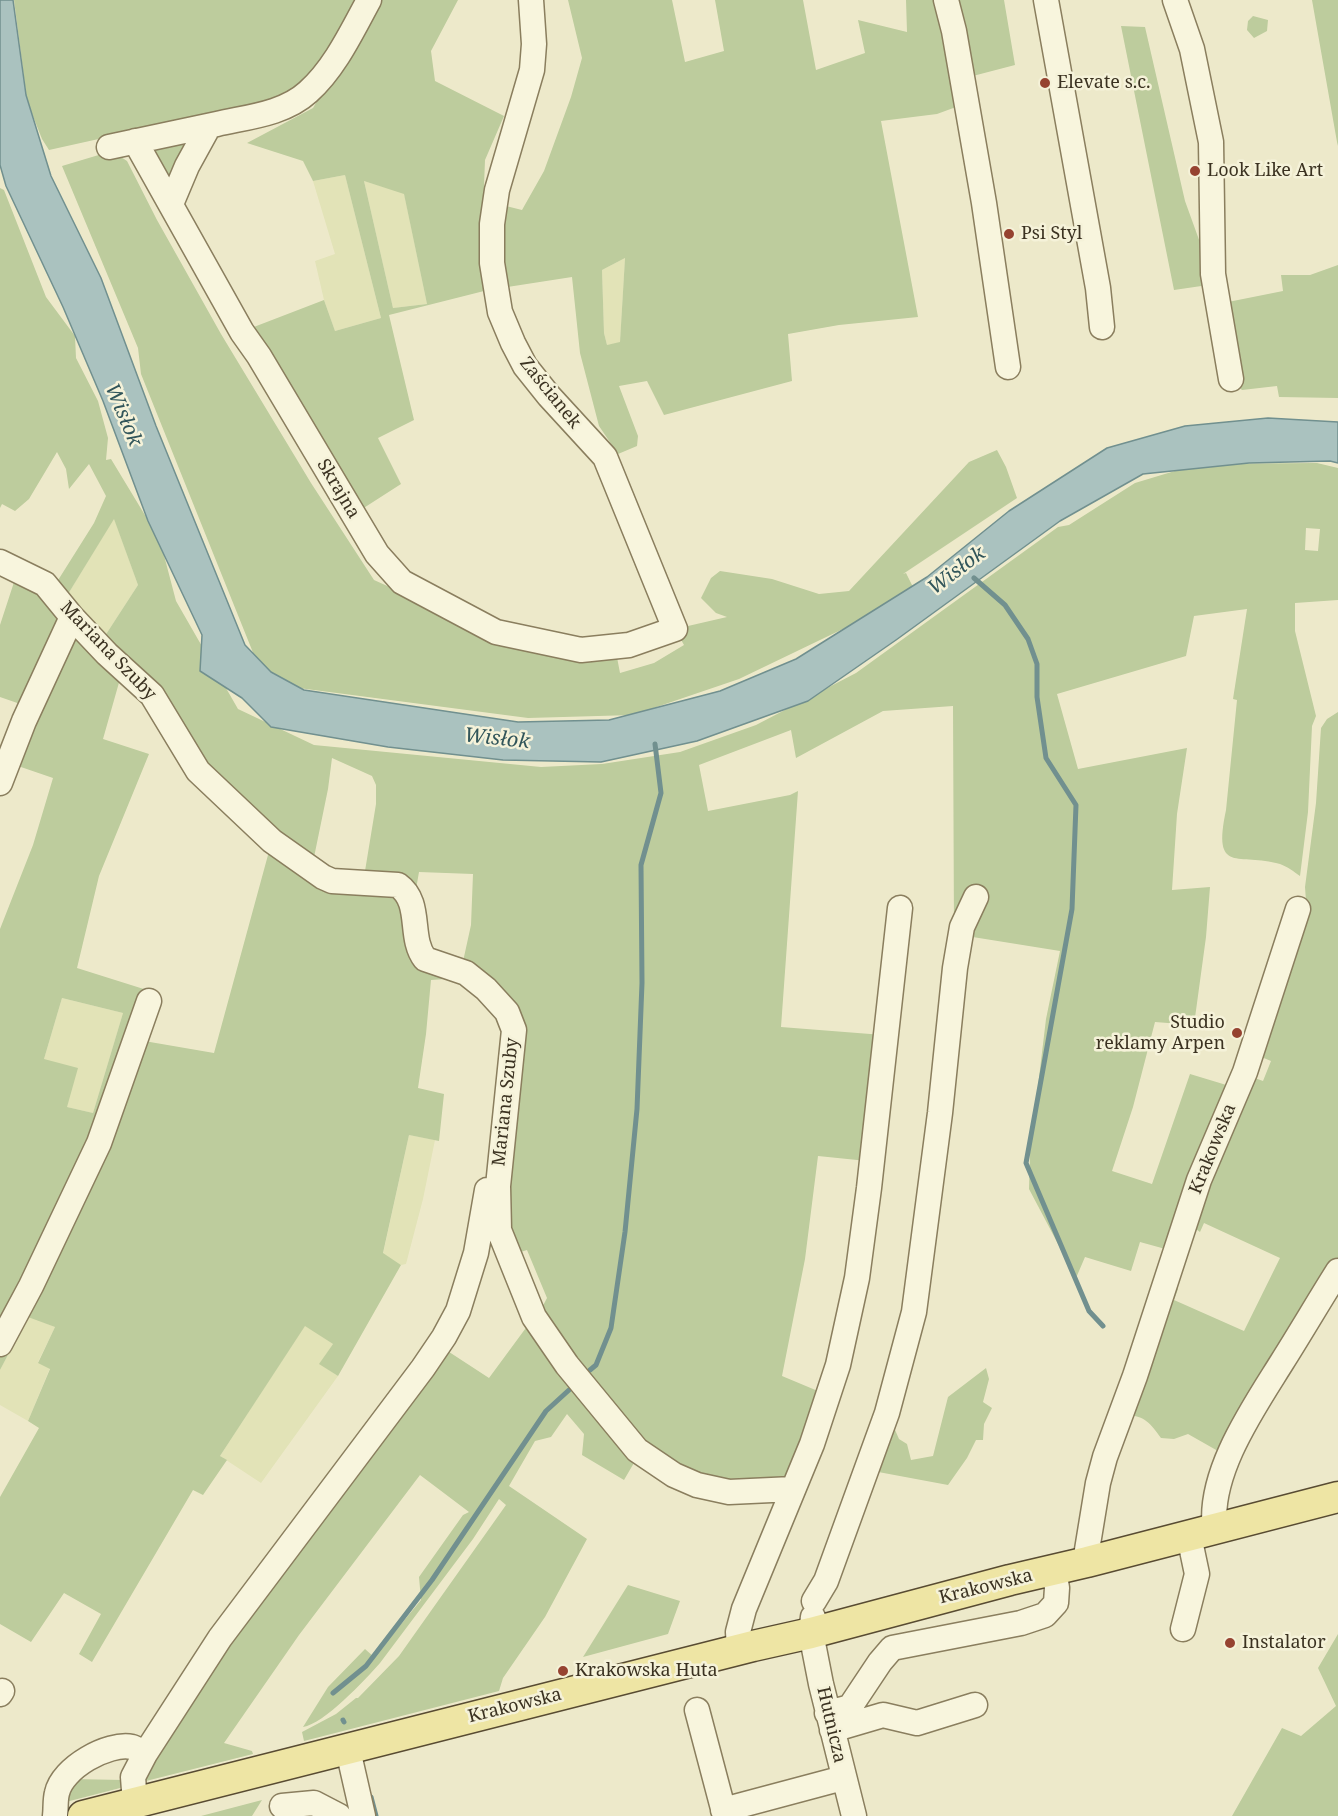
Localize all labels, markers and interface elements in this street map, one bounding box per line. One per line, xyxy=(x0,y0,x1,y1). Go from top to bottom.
place label: Elevate s.c. xyxy=(1057,72,1151,94)
marker: Elevate s.c. xyxy=(1038,76,1052,90)
place label: Look Like Art xyxy=(1207,160,1323,182)
marker: Look Like Art xyxy=(1188,164,1202,178)
place label: Psi Styl xyxy=(1021,223,1082,245)
marker: Psi Styl xyxy=(1002,227,1016,241)
street label: Zaścianek xyxy=(515,353,585,433)
water label: Wisłok xyxy=(99,380,147,450)
street label: Skrajna xyxy=(312,455,364,523)
water label: Wisłok xyxy=(924,542,990,600)
street label: Mariana Szuby xyxy=(55,597,161,705)
water label: Wisłok xyxy=(463,724,531,754)
place label: Studio reklamy Arpen xyxy=(1096,1012,1225,1054)
marker: Studio reklamy Arpen xyxy=(1230,1026,1244,1040)
street label: Mariana Szuby xyxy=(489,1037,523,1167)
street label: Krakowska xyxy=(1185,1101,1241,1197)
street label: Krakowska xyxy=(937,1565,1035,1609)
place label: Instalator xyxy=(1242,1632,1326,1654)
marker: Instalator xyxy=(1223,1636,1237,1650)
place label: Krakowska Huta xyxy=(575,1660,718,1682)
marker: Krakowska Huta xyxy=(556,1664,570,1678)
street label: Krakowska xyxy=(466,1684,564,1728)
street label: Hutnicza xyxy=(812,1685,850,1765)

